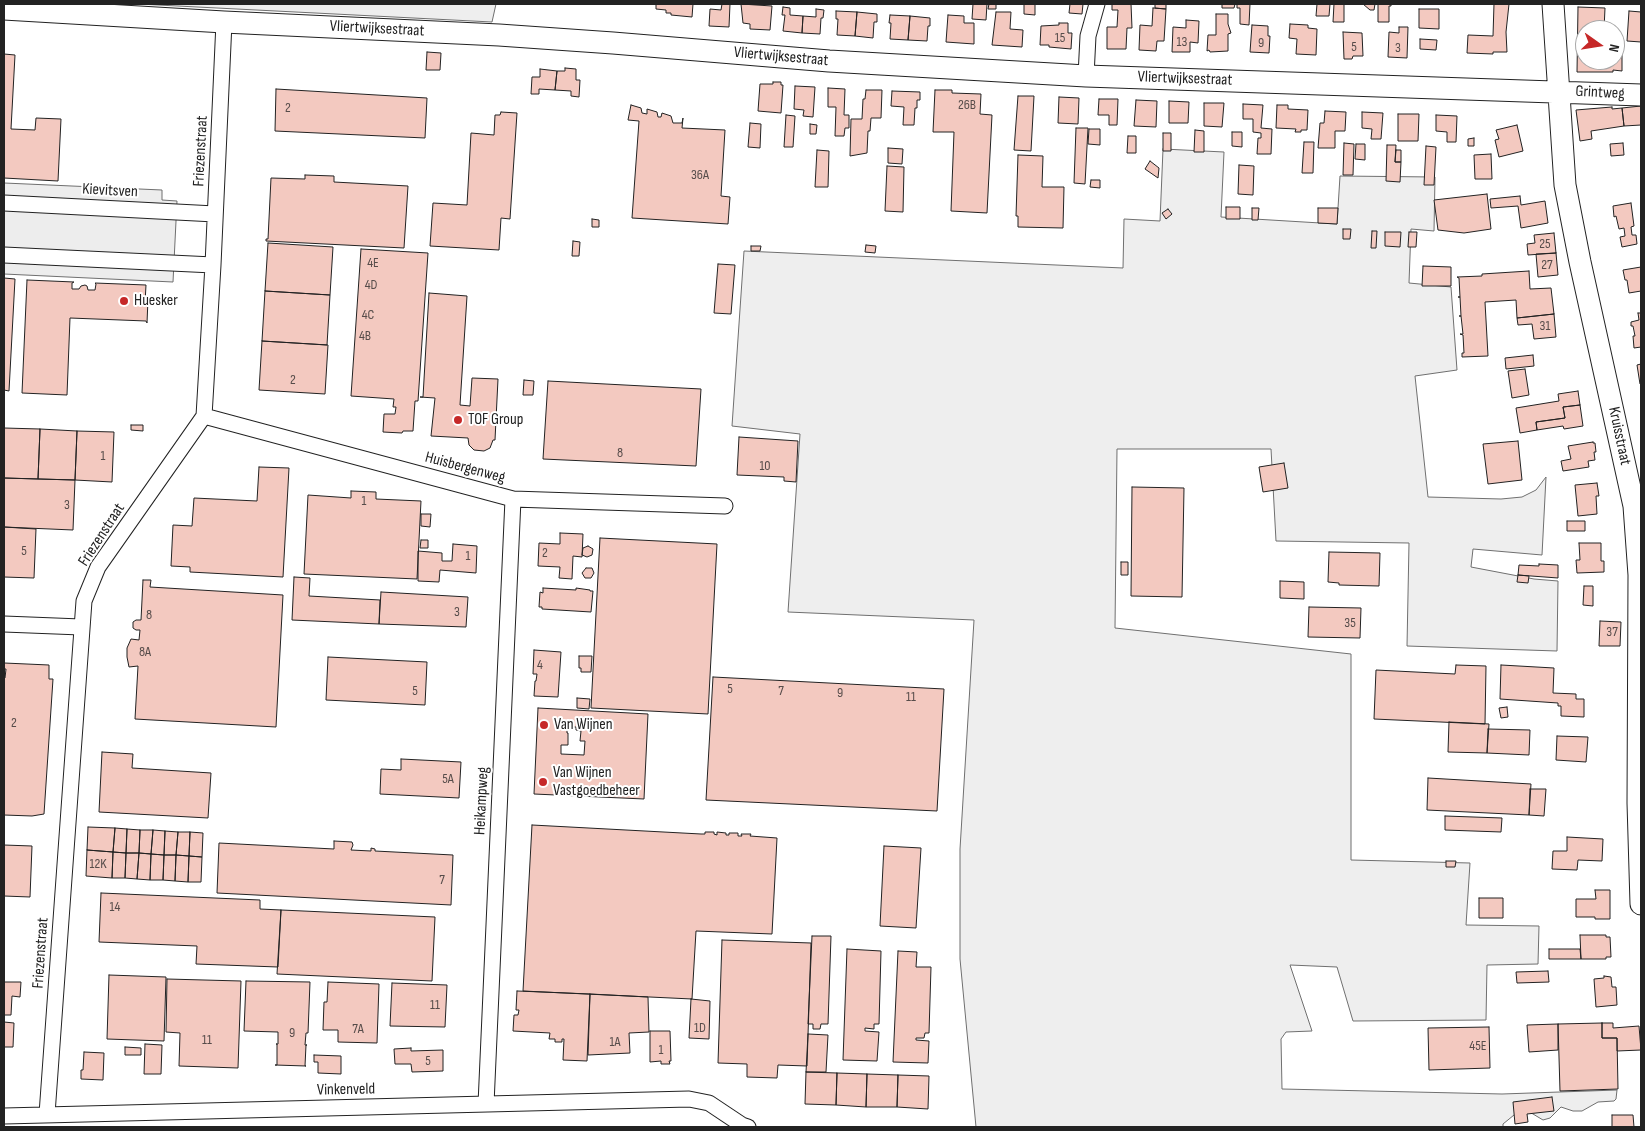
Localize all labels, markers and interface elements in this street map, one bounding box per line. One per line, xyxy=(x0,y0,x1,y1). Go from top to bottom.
street label: Vliertwijksestraat xyxy=(329,17,425,41)
north arrow xyxy=(1575,20,1625,70)
house number: 15 xyxy=(1055,30,1065,46)
house number: 13 xyxy=(1177,34,1187,50)
house number: 9 xyxy=(1258,35,1264,51)
house number: 5 xyxy=(1351,39,1357,55)
house number: 3 xyxy=(1395,40,1401,56)
street label: Vliertwijksestraat xyxy=(733,43,829,71)
text: N xyxy=(1605,43,1623,54)
street label: Vliertwijksestraat xyxy=(1137,68,1233,90)
street label: Grintweg xyxy=(1575,82,1625,104)
house number: 26B xyxy=(958,97,976,113)
house number: 2 xyxy=(285,100,291,116)
street label: Friezenstraat xyxy=(190,115,212,187)
house number: 36A xyxy=(691,167,709,183)
street label: Kievitsven xyxy=(82,180,138,202)
house number: 25 xyxy=(1539,236,1551,252)
house number: 4E xyxy=(367,255,379,271)
house number: 27 xyxy=(1541,257,1553,273)
house number: 4D xyxy=(365,277,377,293)
place label: Huesker xyxy=(134,291,178,311)
marker: Huesker xyxy=(118,295,130,307)
house number: 4C xyxy=(362,307,374,323)
house number: 31 xyxy=(1540,318,1550,334)
house number: 4B xyxy=(359,328,371,344)
house number: 2 xyxy=(290,372,296,388)
street label: Kruisstraat xyxy=(1603,405,1635,467)
place label: TOF Group xyxy=(468,410,523,430)
marker: TOF Group xyxy=(452,414,464,426)
house number: 8 xyxy=(617,445,623,461)
house number: 1 xyxy=(101,448,105,464)
street label: Huisbergenweg xyxy=(423,448,507,488)
house number: 10 xyxy=(759,458,771,474)
house number: 1 xyxy=(362,493,366,509)
house number: 3 xyxy=(64,497,70,513)
street label: Friezenstraat xyxy=(75,500,129,570)
house number: 5 xyxy=(21,543,27,559)
house number: 2 xyxy=(542,545,548,561)
house number: 1 xyxy=(466,548,470,564)
house number: 3 xyxy=(454,604,460,620)
house number: 8 xyxy=(146,607,152,623)
house number: 35 xyxy=(1344,615,1356,631)
house number: 37 xyxy=(1606,624,1618,640)
house number: 8A xyxy=(139,644,151,660)
house number: 4 xyxy=(537,657,543,673)
house number: 5 xyxy=(727,681,733,697)
house number: 5 xyxy=(412,683,418,699)
house number: 7 xyxy=(778,683,784,699)
house number: 9 xyxy=(837,685,843,701)
house number: 11 xyxy=(906,689,916,705)
house number: 2 xyxy=(11,715,17,731)
place label: Van Wijnen xyxy=(554,715,613,735)
marker: Van Wijnen xyxy=(538,719,550,731)
place label: Van Wijnen Vastgoedbeheer xyxy=(553,763,640,801)
street label: Heikampweg xyxy=(471,766,493,836)
house number: 5A xyxy=(442,771,454,787)
marker: Van Wijnen Vastgoedbeheer xyxy=(537,776,549,788)
house number: 12K xyxy=(89,856,107,872)
house number: 7 xyxy=(439,872,445,888)
house number: 14 xyxy=(110,899,120,915)
street label: Friezenstraat xyxy=(29,917,53,989)
house number: 11 xyxy=(430,997,440,1013)
house number: 1D xyxy=(694,1020,706,1036)
house number: 7A xyxy=(352,1021,364,1037)
house number: 9 xyxy=(289,1025,295,1041)
house number: 11 xyxy=(202,1032,212,1048)
house number: 1A xyxy=(609,1034,621,1050)
house number: 45E xyxy=(1469,1038,1487,1054)
house number: 1 xyxy=(659,1042,663,1058)
house number: 5 xyxy=(425,1053,431,1069)
street label: Vinkenveld xyxy=(317,1080,375,1100)

